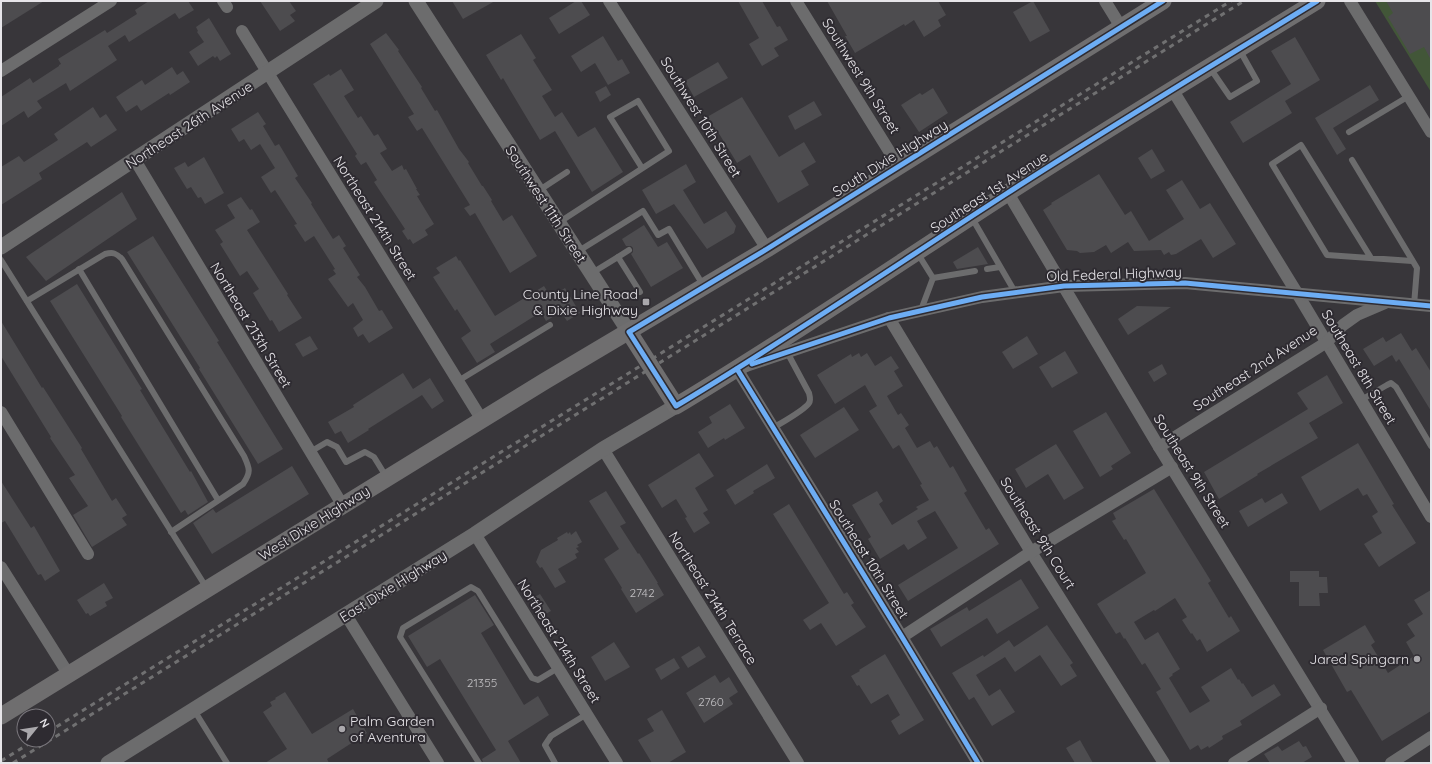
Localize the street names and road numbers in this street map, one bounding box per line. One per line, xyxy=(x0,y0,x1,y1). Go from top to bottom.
street label: Southwest 9th Street xyxy=(818,15,904,137)
street label: Southwest 10th Street xyxy=(657,53,746,181)
street label: Northeast 26th Avenue xyxy=(122,77,256,173)
street label: South Dixie Highway xyxy=(829,115,951,201)
street label: Southwest 11th Street xyxy=(501,142,591,266)
street label: Southeast 1st Avenue xyxy=(927,147,1051,237)
street label: Northeast 214th Street xyxy=(329,153,421,284)
street label: Northeast 213th Street xyxy=(206,259,296,391)
street label: Old Federal Highway xyxy=(1046,263,1182,285)
street label: Southeast 8th Street xyxy=(1318,306,1401,428)
street label: Southeast 2nd Avenue xyxy=(1189,321,1321,415)
street label: Southeast 9th Street xyxy=(1150,411,1235,532)
street label: Southeast 9th Court xyxy=(996,474,1080,593)
street label: West Dixie Highway xyxy=(255,482,373,564)
street label: Southeast 10th Street xyxy=(825,496,913,622)
street label: Northeast 214th Terrace xyxy=(665,528,761,668)
street label: East Dixie Highway xyxy=(336,546,450,626)
street label: Northeast 214th Street xyxy=(513,576,605,707)

